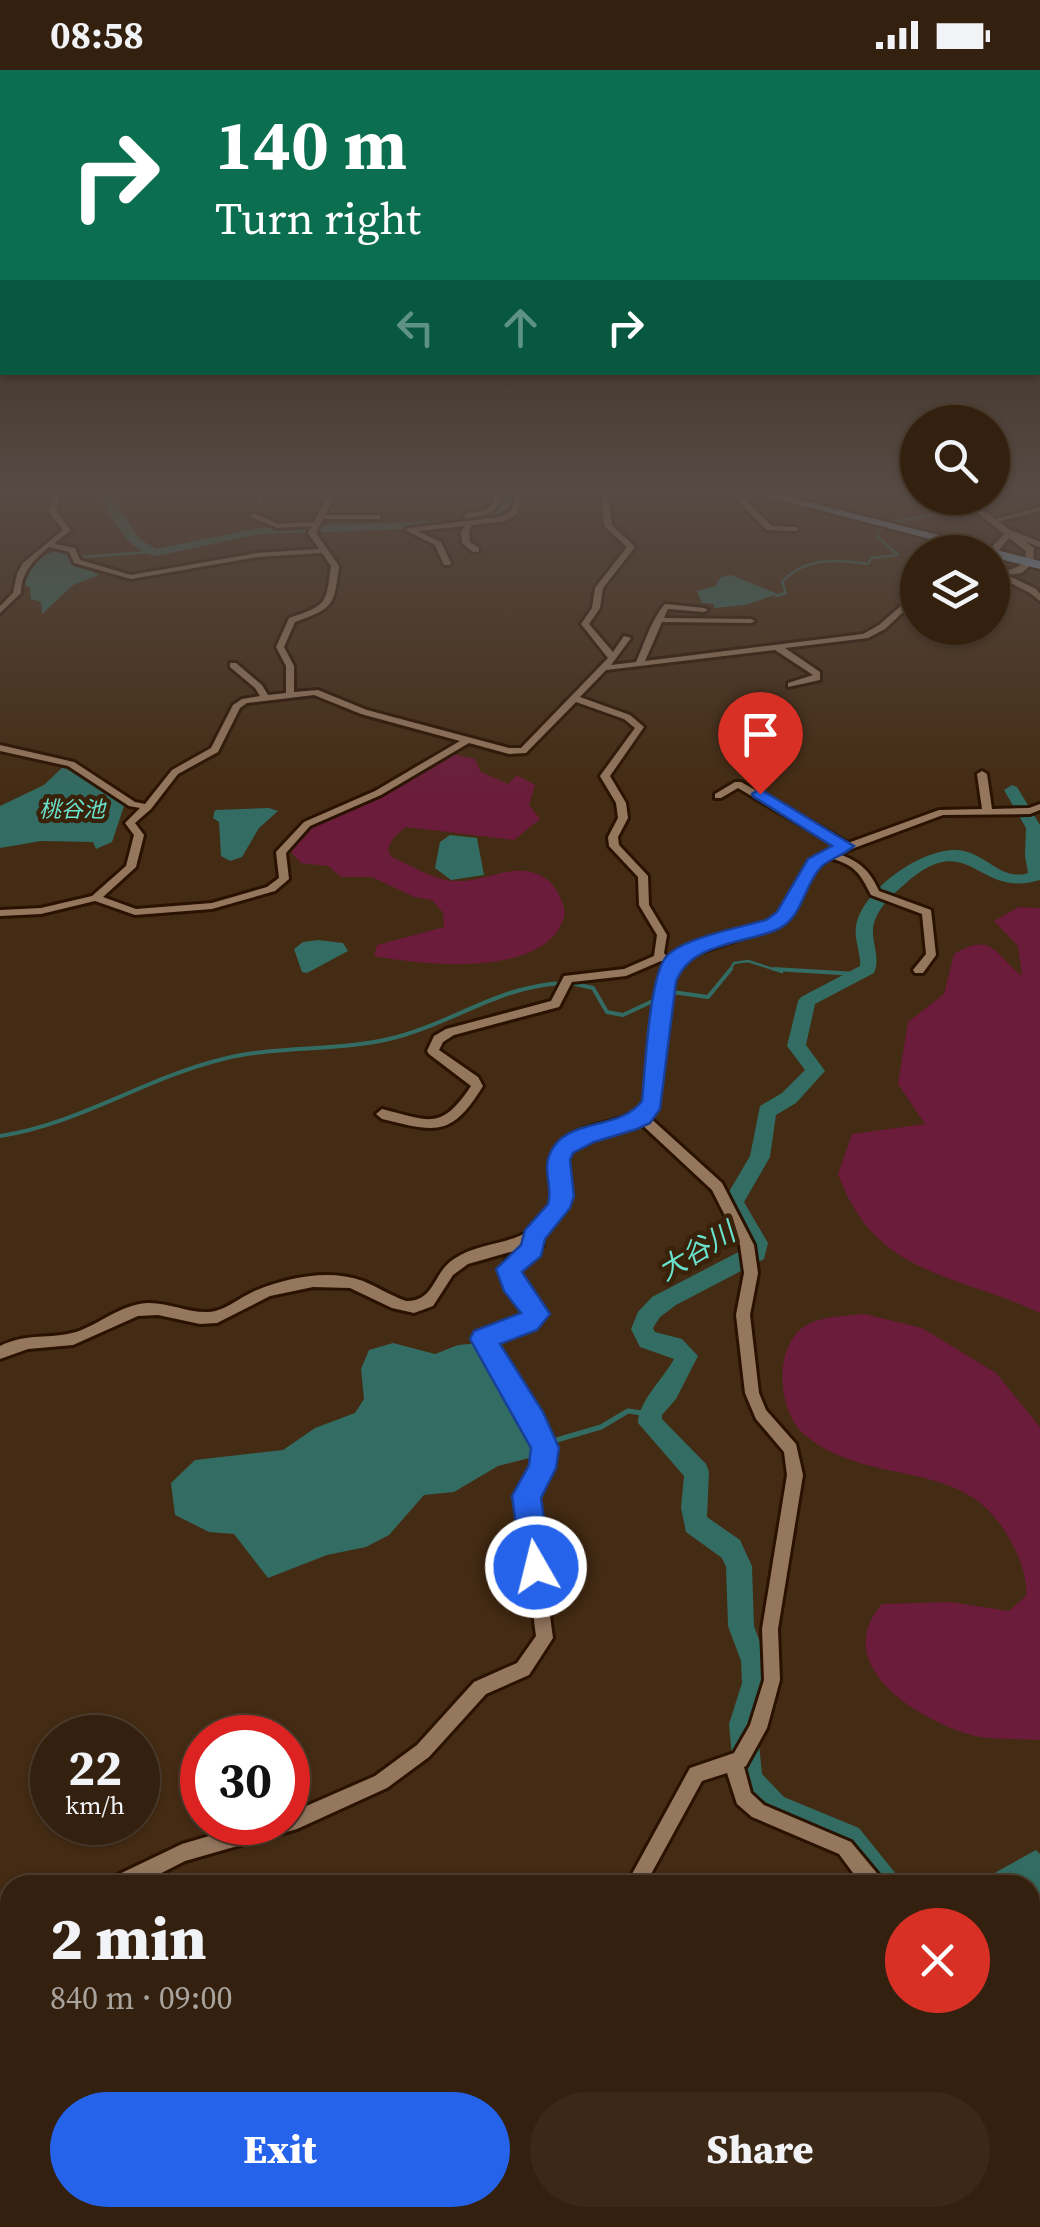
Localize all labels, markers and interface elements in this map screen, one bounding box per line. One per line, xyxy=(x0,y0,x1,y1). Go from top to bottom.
text: 08:58 xyxy=(50,9,144,61)
text: 140 m xyxy=(215,96,407,192)
icon: right xyxy=(50,110,180,240)
text: Turn right xyxy=(215,187,421,249)
icon: left xyxy=(388,300,443,355)
icon: ahead xyxy=(493,300,548,355)
icon: right xyxy=(598,300,653,355)
map controls xyxy=(900,405,1010,645)
button: search xyxy=(900,405,1010,515)
button: layers xyxy=(900,535,1010,645)
pin xyxy=(718,692,803,795)
icon: arrive xyxy=(733,707,788,762)
water label: 桃谷池 xyxy=(39,794,107,824)
water label: 大谷川 xyxy=(650,1212,744,1289)
position arrow xyxy=(484,1515,588,1619)
speed limit sign: 30 xyxy=(180,1715,310,1845)
text: 22 xyxy=(68,1733,122,1802)
text: km/h xyxy=(65,1788,125,1822)
text: 2 min xyxy=(50,1897,206,1979)
button: close xyxy=(885,1908,990,2013)
text: 840 m · 09:00 xyxy=(50,1976,232,2020)
button: Exit xyxy=(50,2092,510,2207)
button: Share xyxy=(530,2092,990,2207)

